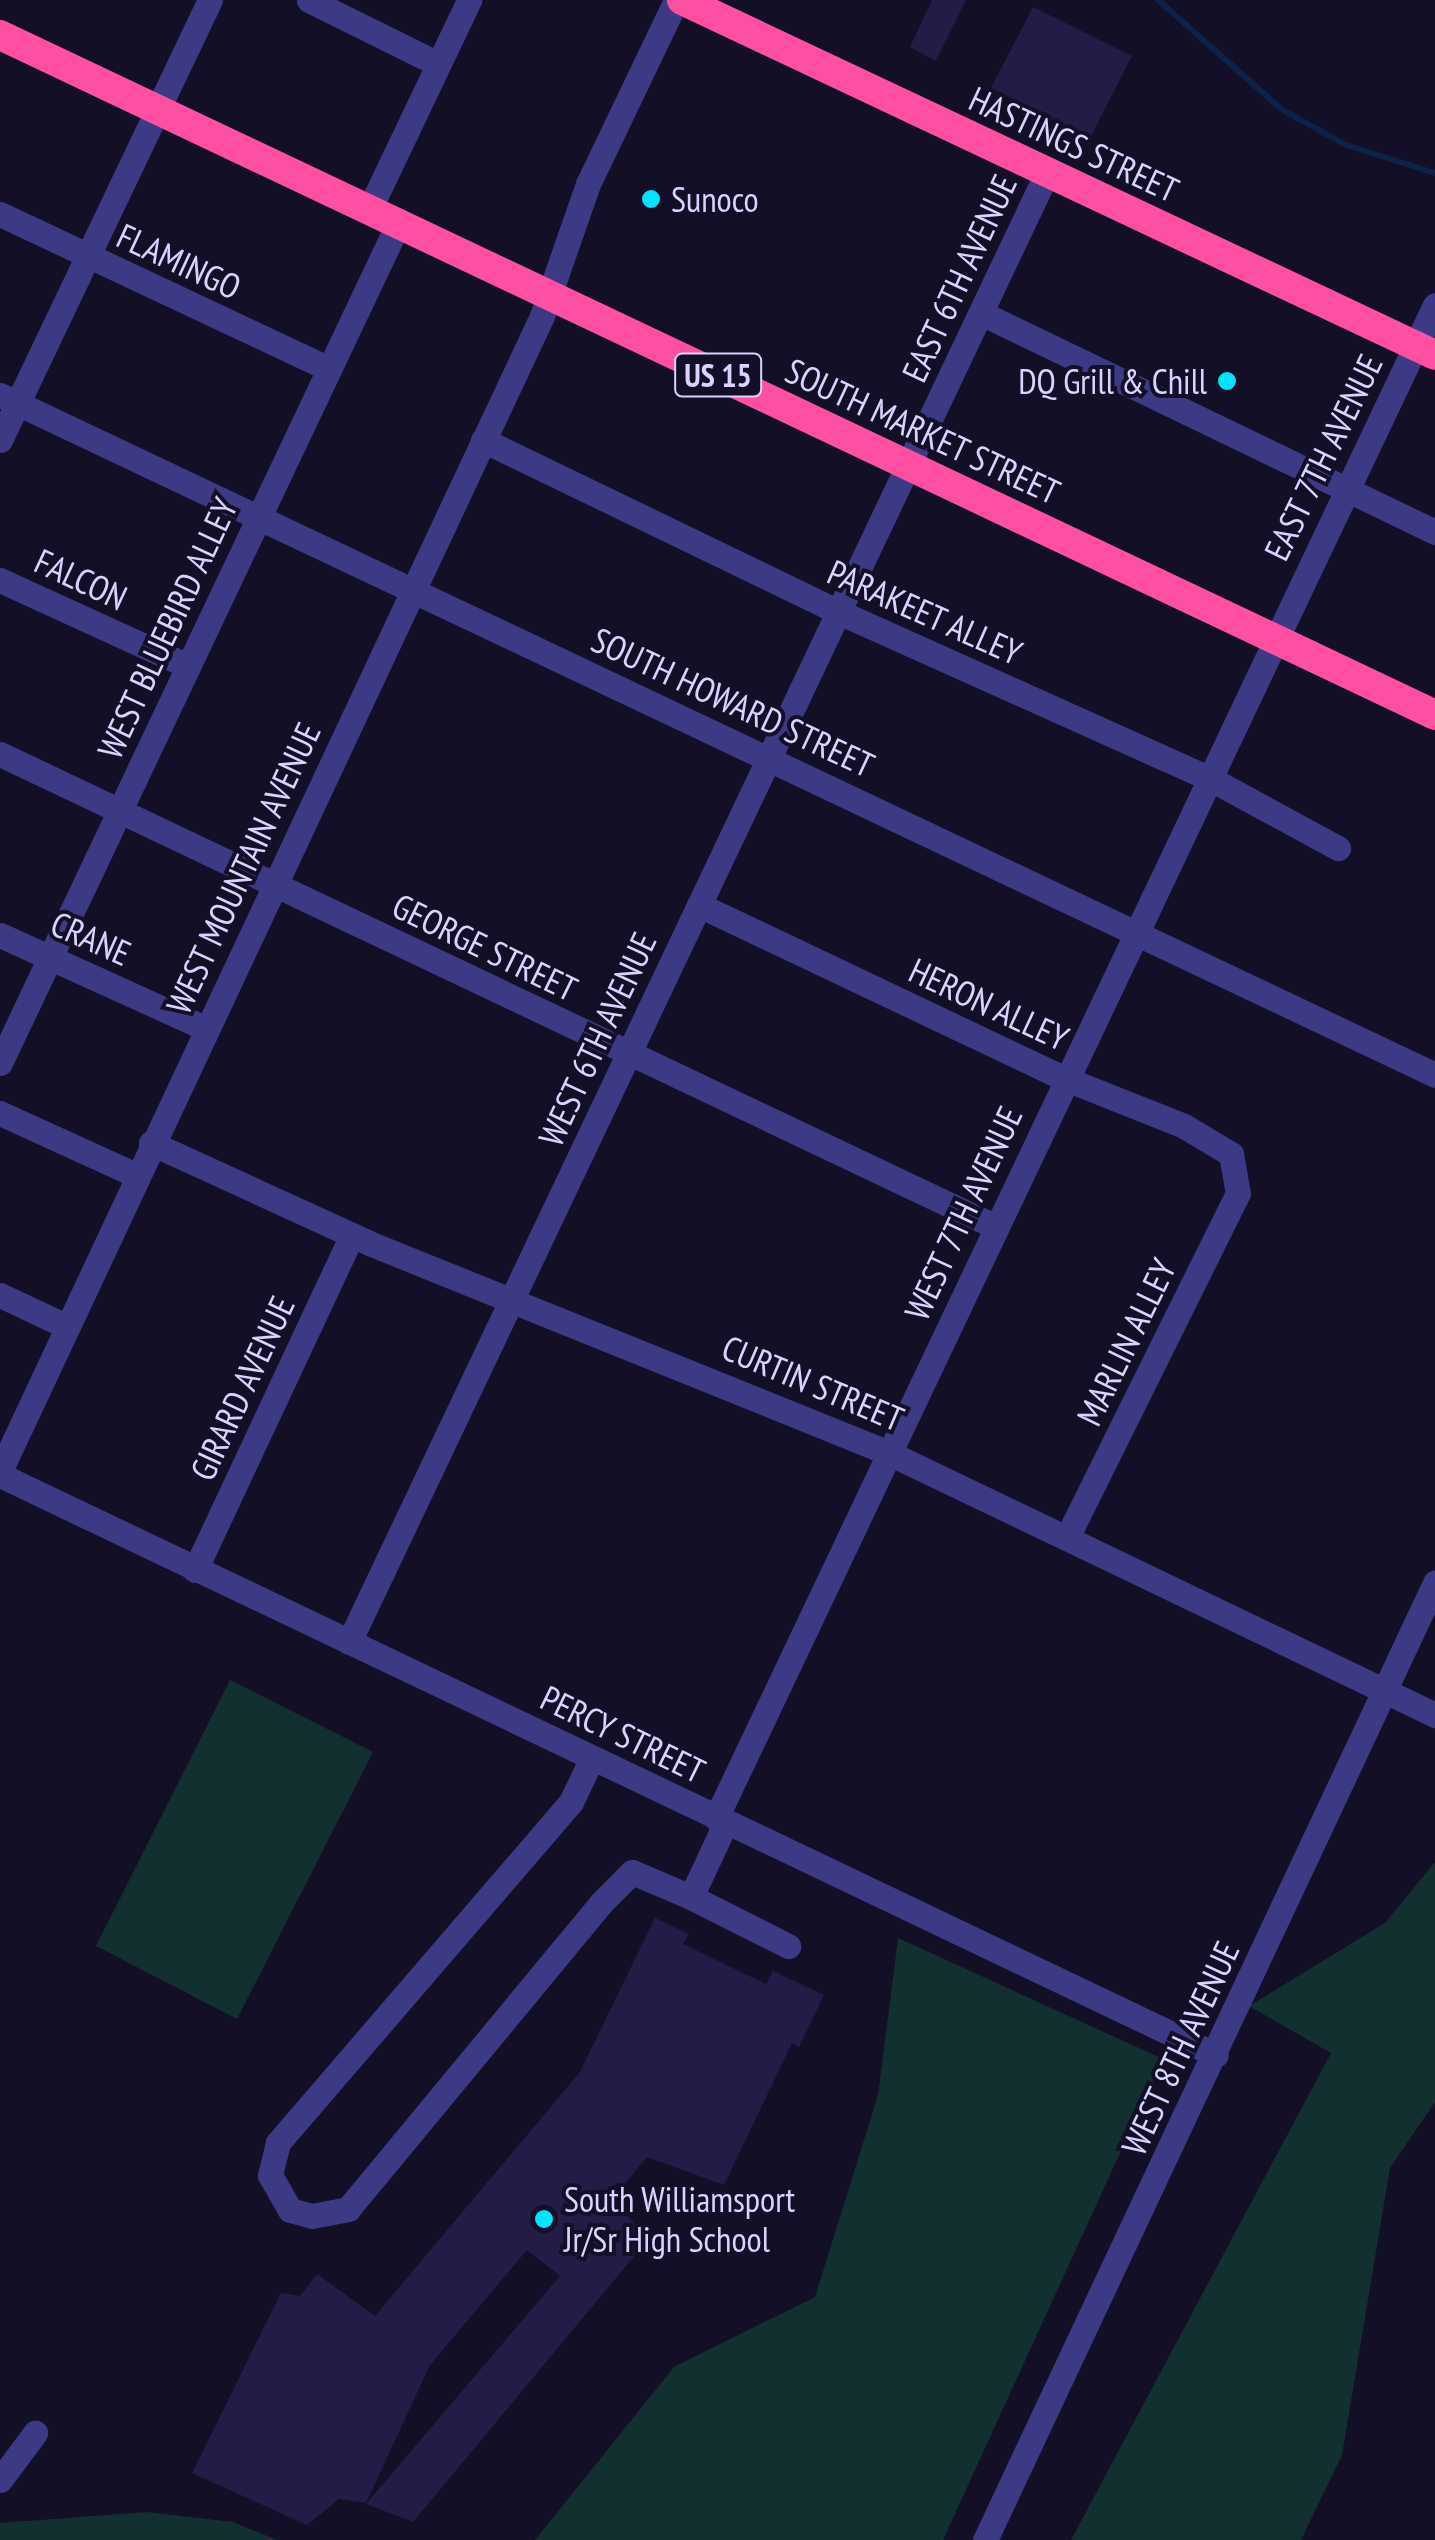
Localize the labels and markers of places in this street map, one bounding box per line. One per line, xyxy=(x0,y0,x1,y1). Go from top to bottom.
place label: Sunoco xyxy=(671,178,759,220)
marker: Sunoco xyxy=(640,188,662,210)
place label: DQ Grill & Chill xyxy=(1018,360,1207,402)
marker: DQ Grill & Chill xyxy=(1216,370,1238,392)
place label: South Williamsport Jr/Sr High School xyxy=(564,2178,796,2260)
marker: South Williamsport Jr/Sr High School xyxy=(533,2208,555,2230)

